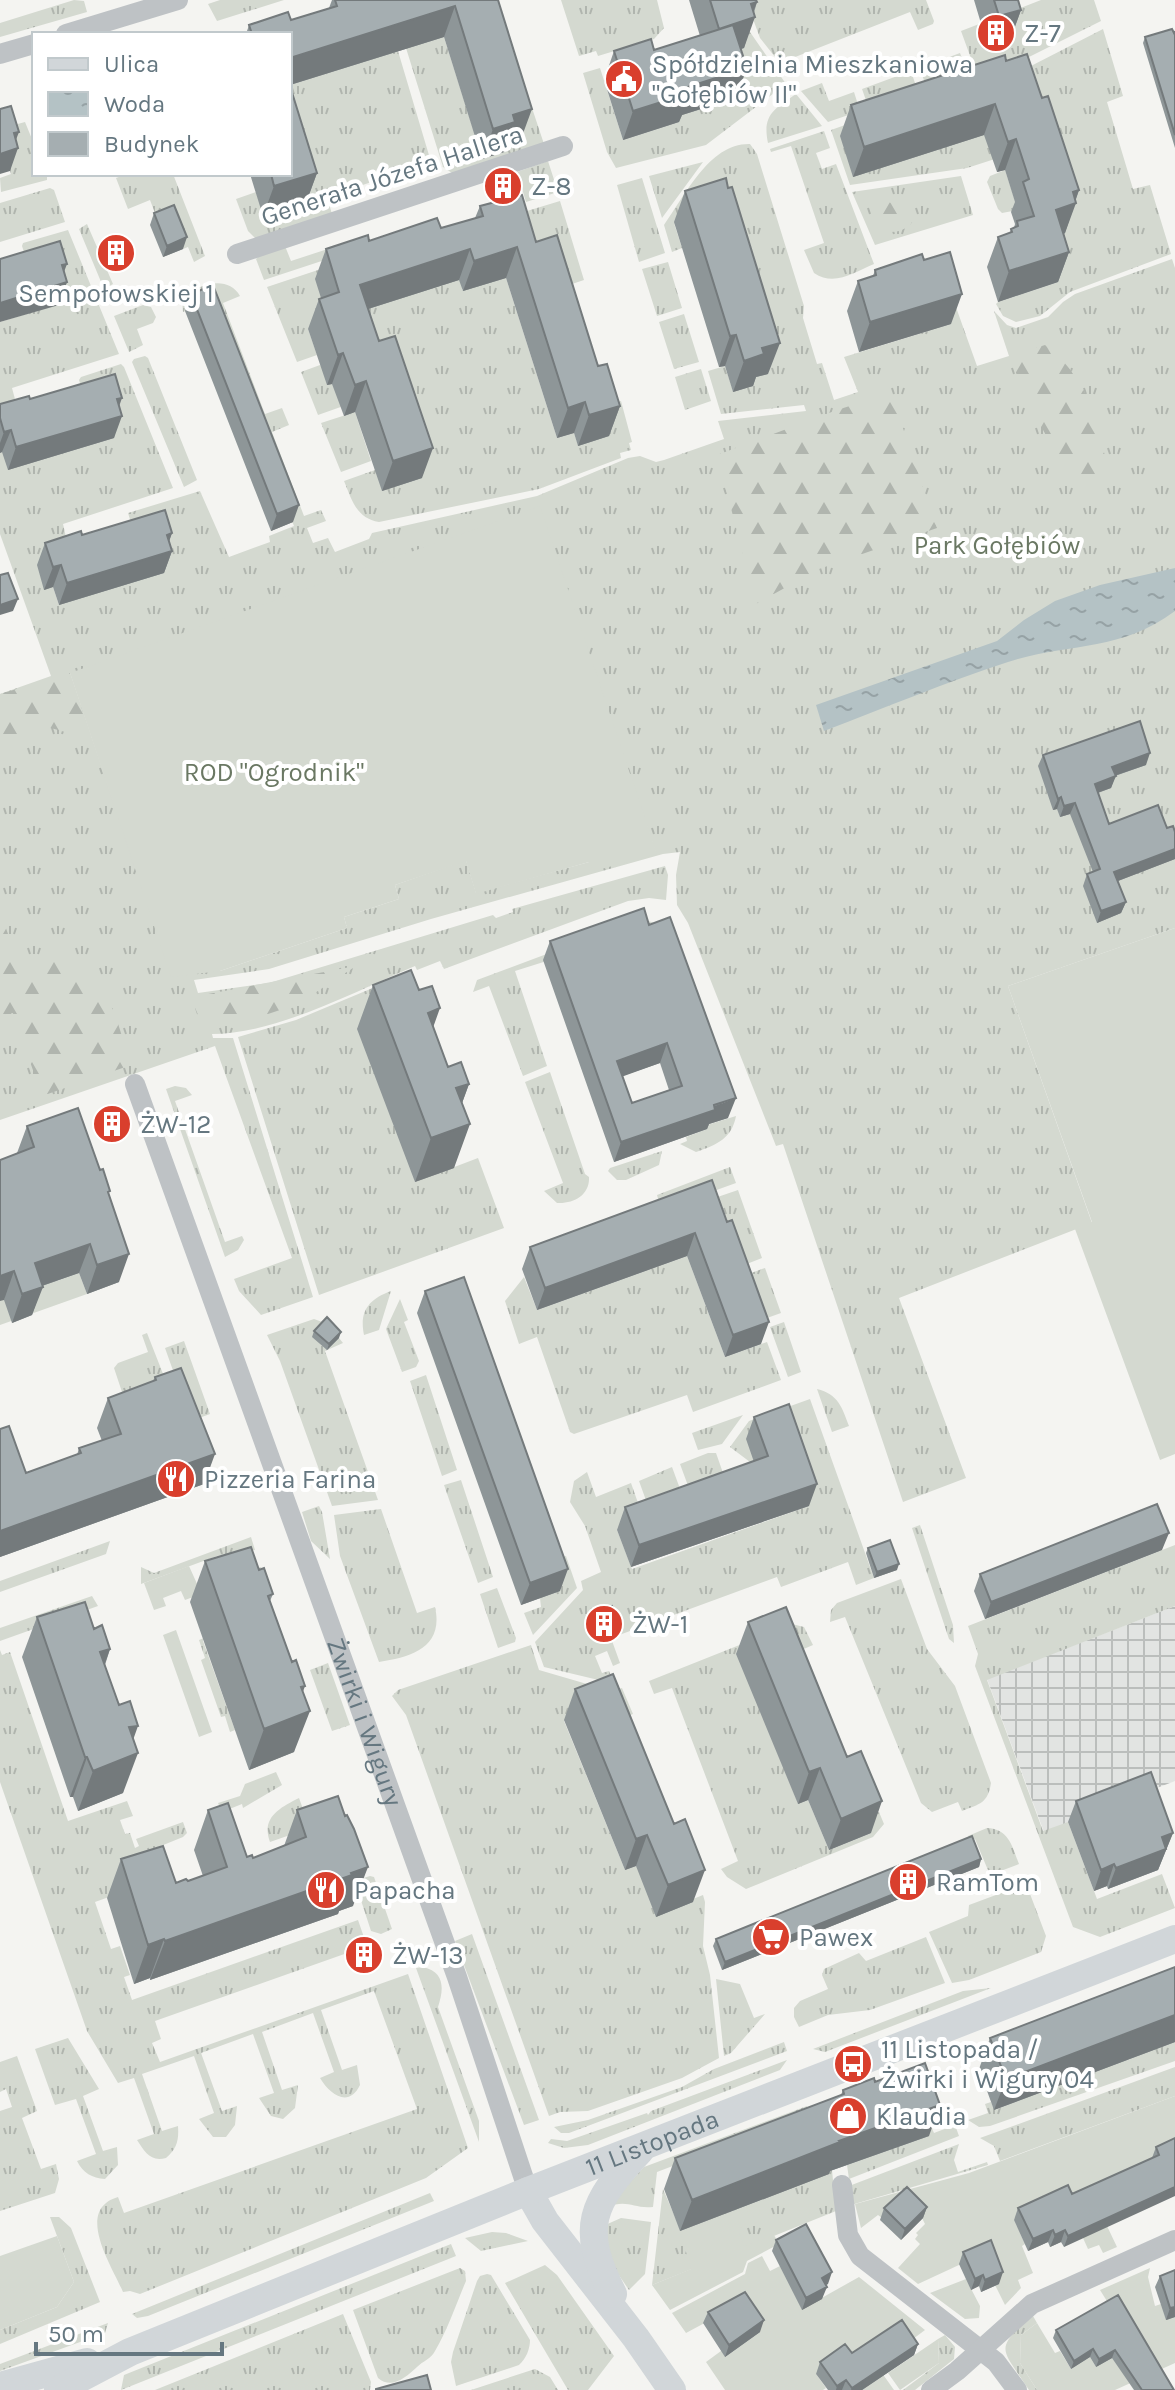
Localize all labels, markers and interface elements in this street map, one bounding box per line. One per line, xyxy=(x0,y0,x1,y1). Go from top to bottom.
building icon: Z-7 xyxy=(975,12,1017,54)
place label: Z-7 xyxy=(1024,18,1061,49)
legend xyxy=(32,32,292,176)
place label: Spółdzielnia Mieszkaniowa "Gołębiów II" xyxy=(652,49,973,110)
text: Ulica xyxy=(104,50,159,78)
public building icon: Spółdzielnia Mieszkaniowa "Gołębiów II" xyxy=(603,58,645,100)
text: Woda xyxy=(104,90,165,118)
street label: Generała Józefa Hallera xyxy=(257,118,527,233)
text: Budynek xyxy=(104,130,199,158)
building icon: Z-8 xyxy=(482,165,524,207)
place label: Z-8 xyxy=(531,171,571,202)
building icon: Sempołowskiej 1 xyxy=(95,232,137,274)
place label: Sempołowskiej 1 xyxy=(18,278,214,309)
park label: Park Gołębiów xyxy=(914,530,1081,561)
park label: ROD "Ogrodnik" xyxy=(184,757,364,788)
building icon: ŻW-12 xyxy=(91,1103,133,1145)
place label: ŻW-12 xyxy=(140,1109,211,1140)
restaurant icon: Pizzeria Farina xyxy=(155,1458,197,1500)
place label: Pizzeria Farina xyxy=(204,1464,376,1495)
building icon: ŻW-1 xyxy=(583,1603,625,1645)
place label: ŻW-1 xyxy=(632,1609,688,1640)
street label: Żwirki i Wigury xyxy=(320,1634,409,1810)
building icon: RamTom xyxy=(887,1861,929,1903)
place label: RamTom xyxy=(936,1867,1039,1898)
restaurant icon: Papacha xyxy=(305,1869,347,1911)
place label: Papacha xyxy=(354,1875,456,1906)
supermarket icon: Pawex xyxy=(750,1916,792,1958)
place label: Pawex xyxy=(799,1922,873,1953)
building icon: ŻW-13 xyxy=(343,1934,385,1976)
place label: ŻW-13 xyxy=(392,1940,464,1971)
place label: 11 Listopada / Żwirki i Wigury 04 xyxy=(881,2034,1094,2095)
bus stop icon: 11 Listopada / Żwirki i Wigury 04 xyxy=(832,2043,874,2085)
shop icon: Klaudia xyxy=(827,2095,869,2137)
place label: Klaudia xyxy=(876,2101,967,2132)
street label: 11 Listopada xyxy=(581,2103,723,2183)
scale bar xyxy=(36,2306,222,2356)
text: 50 m xyxy=(48,2320,104,2348)

